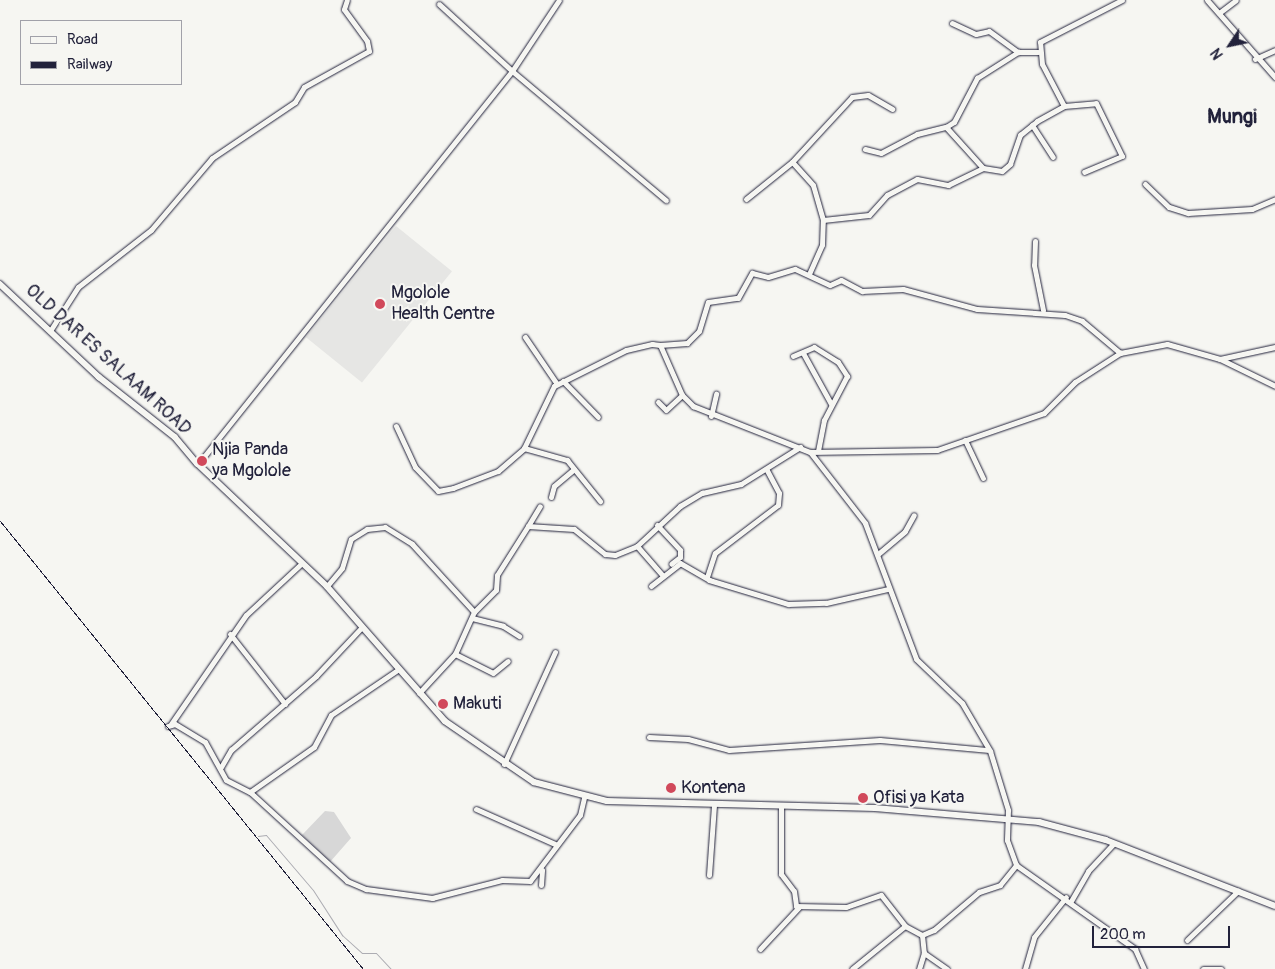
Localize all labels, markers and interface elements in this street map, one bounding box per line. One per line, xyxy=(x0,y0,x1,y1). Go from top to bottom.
legend xyxy=(20,20,182,85)
north arrow xyxy=(1205,20,1255,70)
text: Road xyxy=(67,30,98,49)
text: N xyxy=(1207,45,1227,62)
text: Railway xyxy=(67,55,112,74)
district label: Mungi xyxy=(1207,104,1257,128)
street label: OLD DAR ES SALAAM ROAD xyxy=(21,280,195,440)
place label: Mgolole Health Centre xyxy=(391,283,495,326)
marker: Mgolole Health Centre xyxy=(373,297,387,311)
place label: Njia Panda ya Mgolole xyxy=(212,440,291,482)
marker: Njia Panda ya Mgolole xyxy=(196,455,208,467)
place label: Makuti xyxy=(453,693,501,715)
marker: Makuti xyxy=(437,698,449,710)
place label: Kontena xyxy=(681,777,746,799)
marker: Kontena xyxy=(665,782,677,794)
place label: Ofisi ya Kata xyxy=(873,787,964,809)
marker: Ofisi ya Kata xyxy=(857,792,869,804)
scale bar xyxy=(1095,916,1232,948)
text: 200 m xyxy=(1100,925,1145,944)

